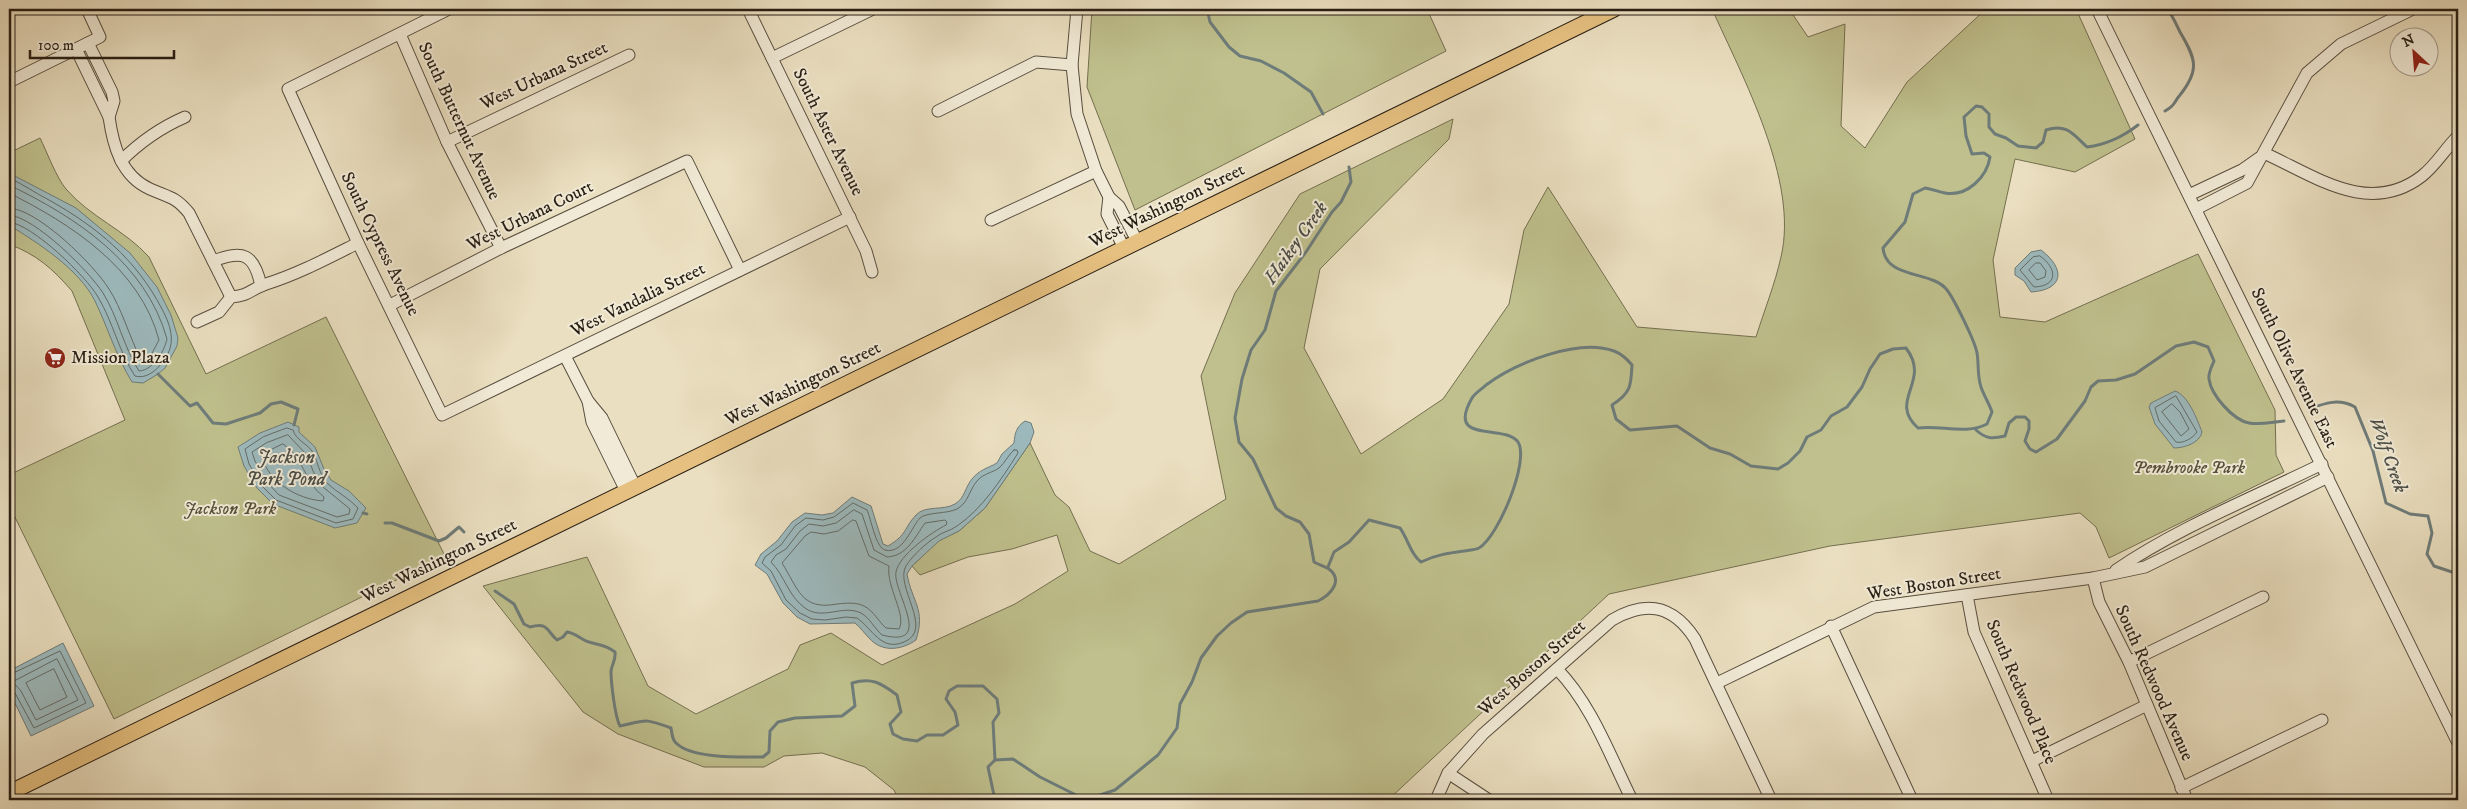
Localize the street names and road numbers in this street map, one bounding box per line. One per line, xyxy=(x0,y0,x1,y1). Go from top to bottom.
street label: West Urbana Street xyxy=(476,37,612,116)
street label: South Butternut Avenue xyxy=(413,39,505,203)
street label: South Aster Avenue xyxy=(788,65,868,199)
street label: West Washington Street xyxy=(1085,159,1249,254)
street label: South Cypress Avenue xyxy=(336,169,424,319)
street label: West Urbana Court xyxy=(462,176,597,257)
street label: West Vandalia Street xyxy=(566,258,709,342)
street label: South Olive Avenue East xyxy=(2246,284,2343,452)
street label: West Washington Street xyxy=(721,337,885,432)
street label: West Washington Street xyxy=(357,514,521,609)
street label: West Boston Street xyxy=(1865,563,2003,606)
street label: South Redwood Avenue xyxy=(2110,602,2198,764)
street label: West Boston Street xyxy=(1473,615,1590,721)
street label: South Redwood Place xyxy=(1981,617,2061,767)

